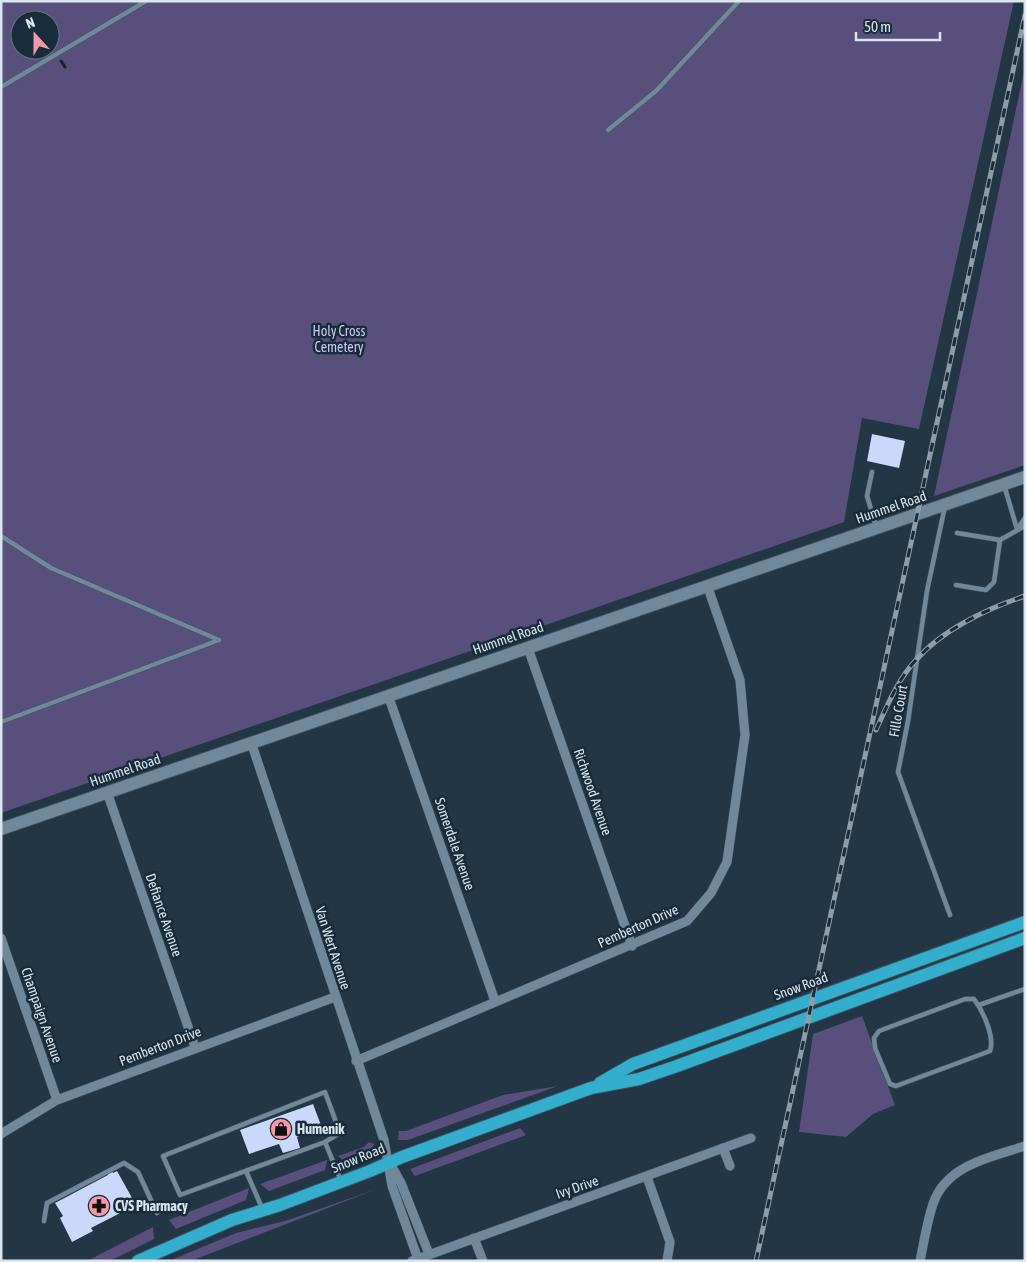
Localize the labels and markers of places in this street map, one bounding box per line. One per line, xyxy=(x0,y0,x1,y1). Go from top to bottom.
shop icon: Humenik xyxy=(269,1117,293,1141)
place label: Humenik xyxy=(297,1121,345,1137)
pharmacy icon: CVS Pharmacy xyxy=(87,1194,111,1218)
place label: CVS Pharmacy xyxy=(115,1198,188,1214)

